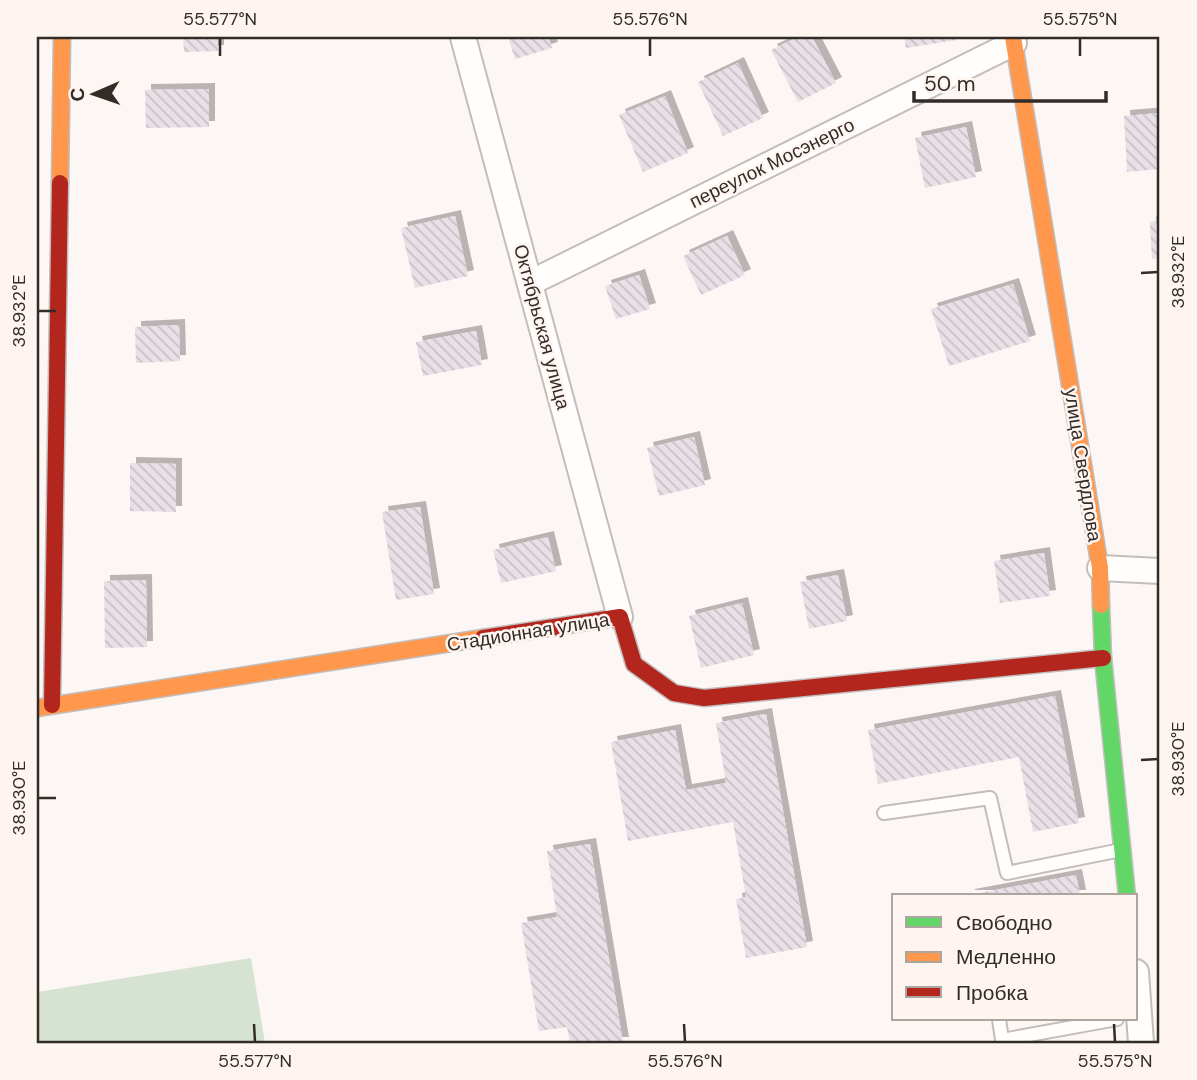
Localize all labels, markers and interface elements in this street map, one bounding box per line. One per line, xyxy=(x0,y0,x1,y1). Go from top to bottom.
text: 55.577°N xyxy=(183,7,257,31)
text: 55.576°N xyxy=(612,7,688,31)
text: 55.575°N xyxy=(1043,7,1117,31)
north arrow xyxy=(60,60,130,130)
scale bar xyxy=(914,60,1106,104)
text: 50 m xyxy=(924,70,975,98)
text: С xyxy=(65,87,90,102)
street label: переулок Мосэнерго xyxy=(685,112,859,214)
text: 38.932°E xyxy=(1166,236,1190,308)
street label: Октябрьская улица xyxy=(508,242,576,413)
text: 38.932°E xyxy=(7,275,31,347)
street label: улица Свердлова xyxy=(1059,386,1108,544)
street label: Стадионная улица xyxy=(445,607,611,657)
text: 38.930°E xyxy=(1166,722,1190,796)
text: 38.930°E xyxy=(7,761,31,835)
legend xyxy=(892,894,1138,1020)
text: Свободно xyxy=(956,909,1053,937)
text: Медленно xyxy=(956,943,1056,971)
text: Пробка xyxy=(956,979,1028,1007)
text: 55.577°N xyxy=(218,1049,292,1073)
text: 55.576°N xyxy=(647,1049,723,1073)
text: 55.575°N xyxy=(1078,1049,1152,1073)

